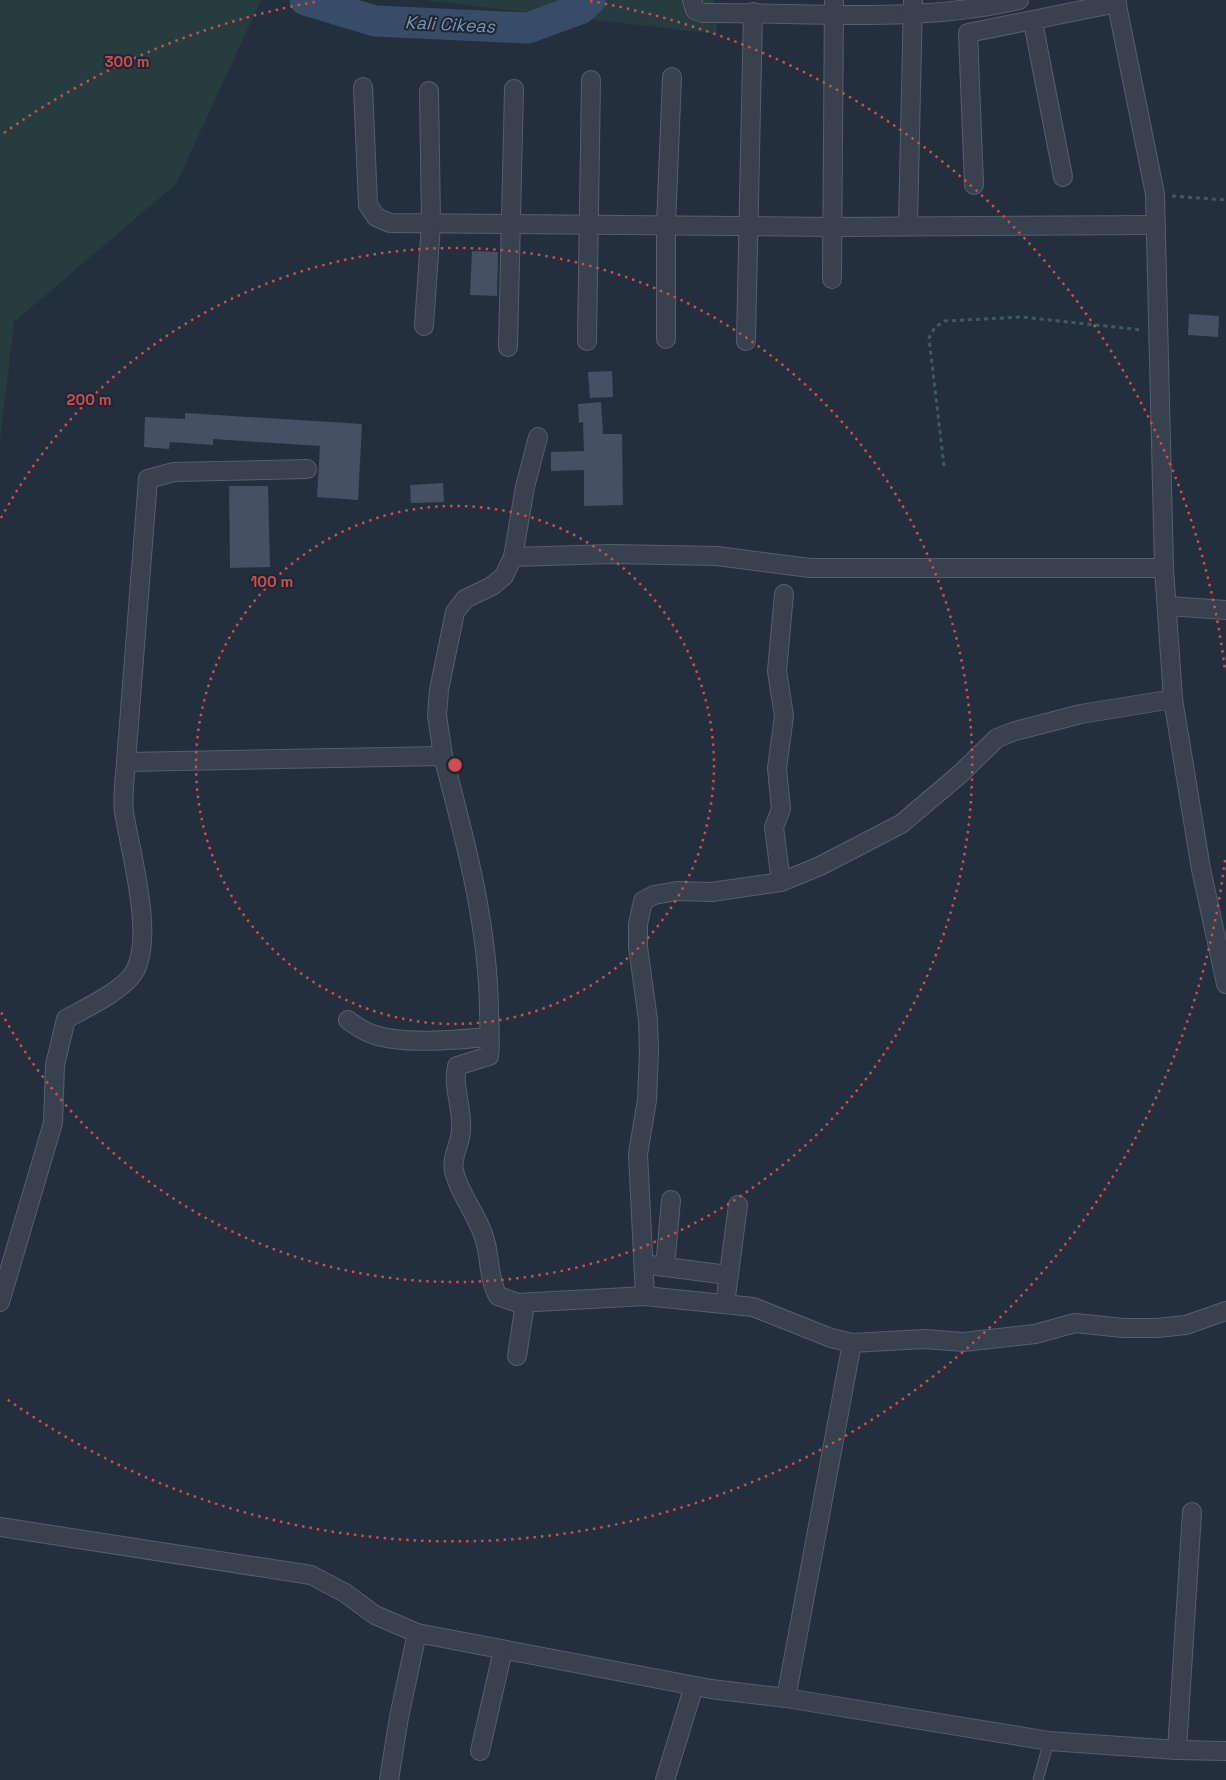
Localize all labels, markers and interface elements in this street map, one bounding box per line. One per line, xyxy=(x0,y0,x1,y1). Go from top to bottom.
water label: Kali Cikeas xyxy=(404,10,496,38)
text: 300 m xyxy=(104,52,150,71)
text: 200 m xyxy=(67,390,111,409)
text: 100 m xyxy=(251,572,293,591)
centre of rings xyxy=(446,756,464,774)

